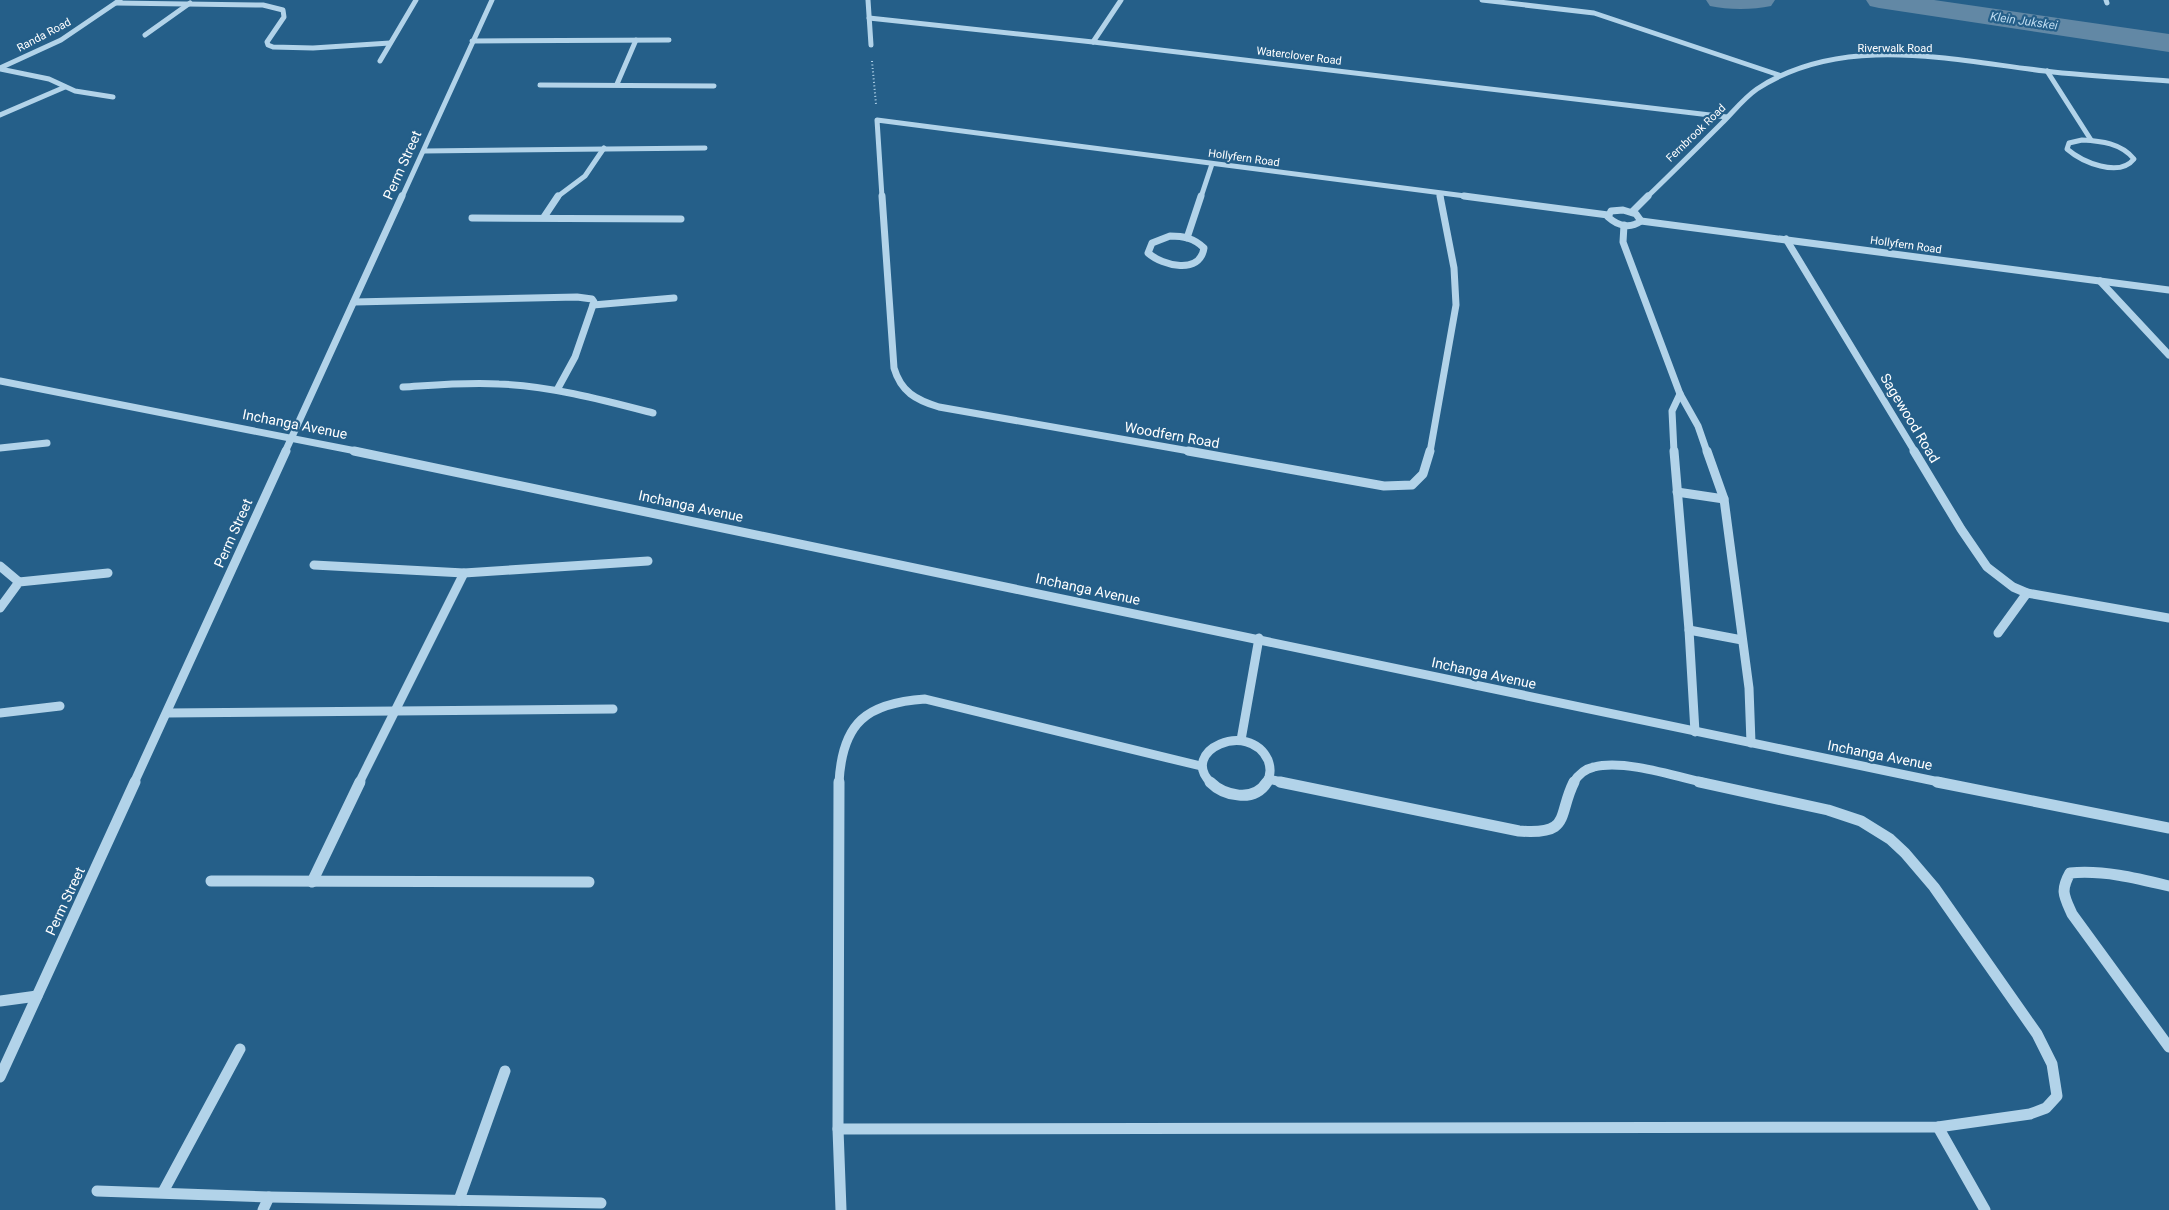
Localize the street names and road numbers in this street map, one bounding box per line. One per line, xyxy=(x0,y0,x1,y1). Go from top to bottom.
street label: Randa Road xyxy=(15,15,73,55)
street label: Riverwalk Road xyxy=(1858,42,1932,55)
street label: Waterclover Road xyxy=(1256,44,1342,68)
street label: Fernbrook Road xyxy=(1664,101,1728,165)
street label: Perm Street xyxy=(380,128,424,202)
street label: Hollyfern Road xyxy=(1207,147,1281,169)
street label: Hollyfern Road xyxy=(1869,234,1943,256)
street label: Sagewood Road xyxy=(1877,371,1943,465)
street label: Inchanga Avenue xyxy=(241,406,349,442)
street label: Woodfern Road xyxy=(1123,419,1221,451)
street label: Inchanga Avenue xyxy=(637,487,745,525)
street label: Perm Street xyxy=(211,496,255,570)
street label: Inchanga Avenue xyxy=(1034,570,1142,608)
street label: Inchanga Avenue xyxy=(1430,654,1538,692)
street label: Inchanga Avenue xyxy=(1826,737,1934,773)
street label: Perm Street xyxy=(42,864,88,938)

